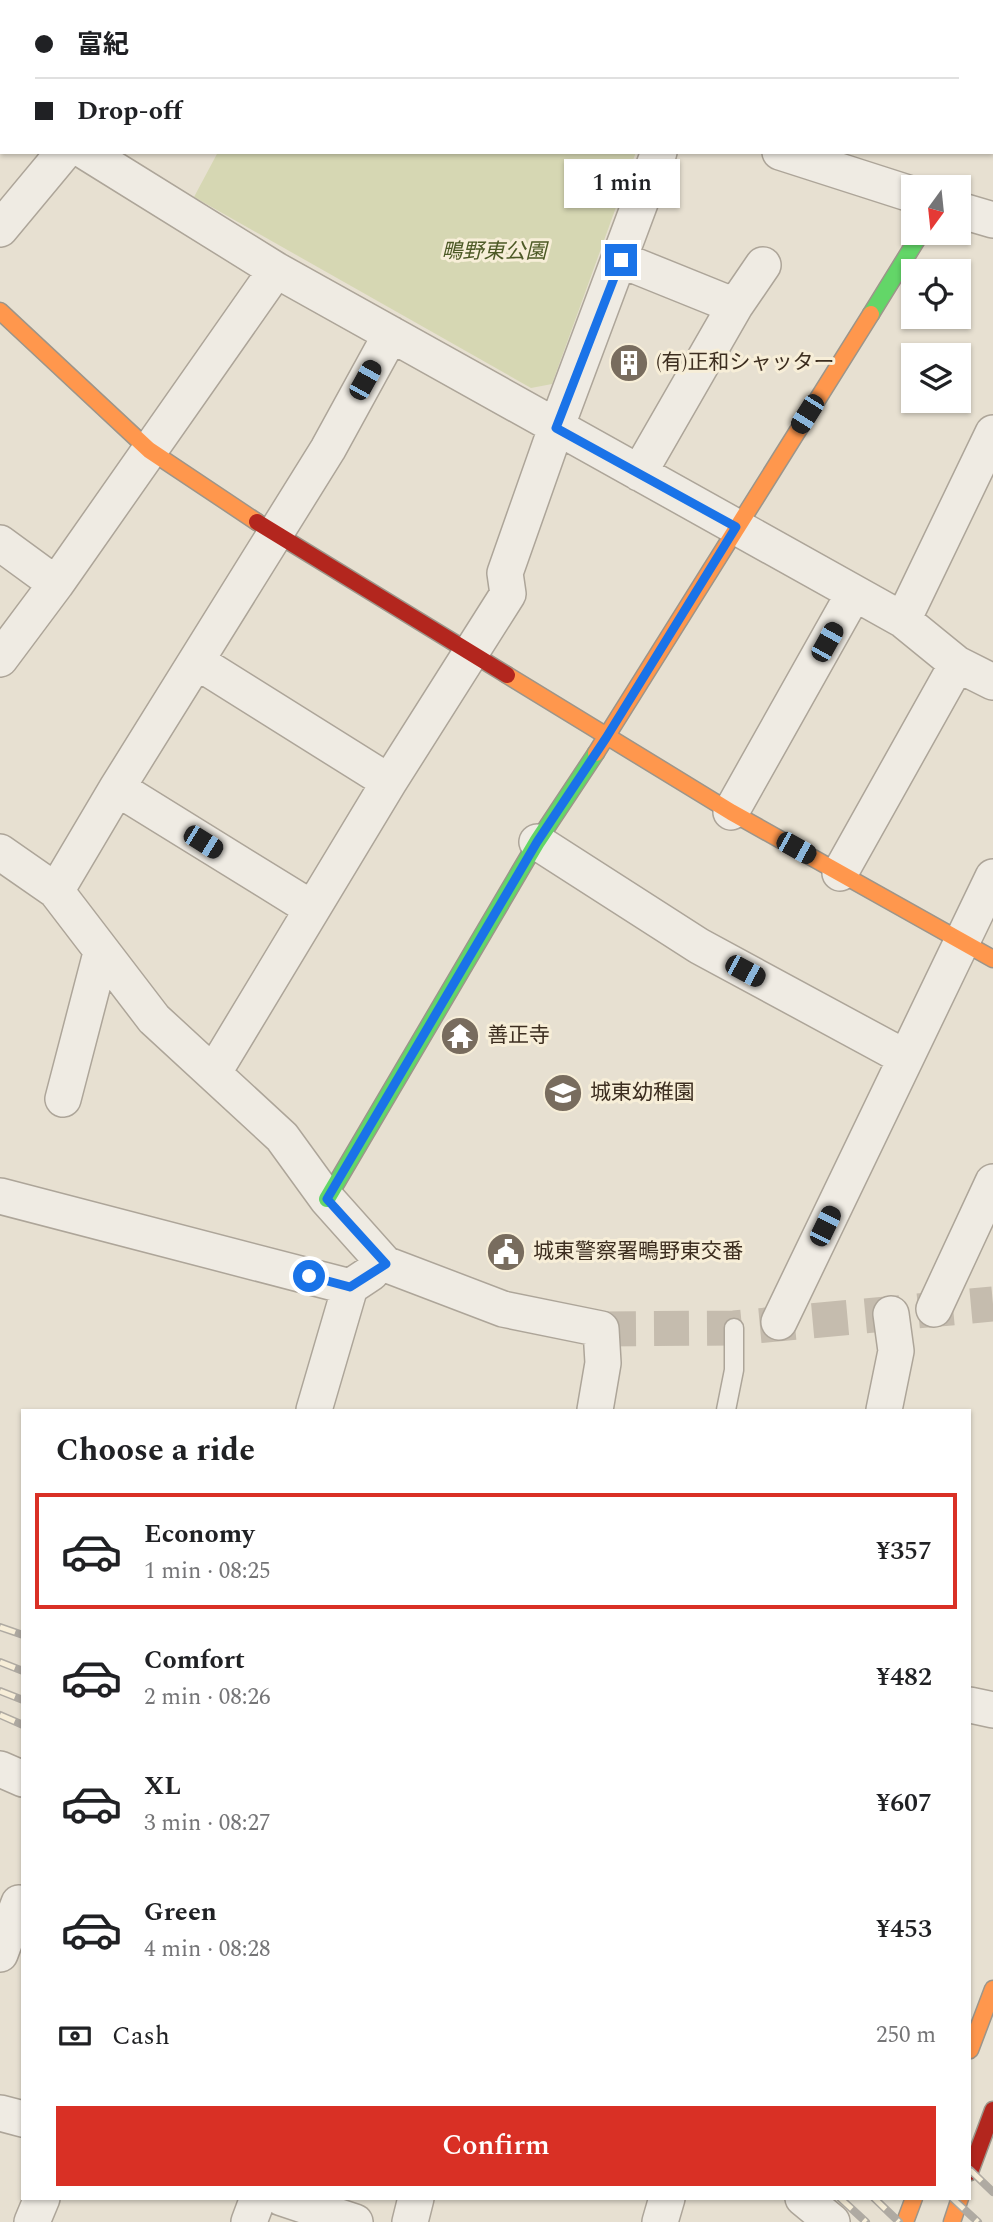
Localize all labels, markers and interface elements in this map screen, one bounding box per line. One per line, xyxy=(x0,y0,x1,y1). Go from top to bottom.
text: 富紀 xyxy=(77,25,129,65)
text: Drop-off xyxy=(77,91,182,131)
callout: 1 min xyxy=(563,159,679,208)
text: 1 min xyxy=(592,166,652,201)
north arrow xyxy=(901,175,971,245)
map controls xyxy=(901,175,971,413)
park label: 鴫野東公園 xyxy=(442,236,549,268)
route end xyxy=(605,244,637,276)
button: locate xyxy=(901,259,971,329)
building icon: (有)正和シャッター xyxy=(608,342,650,384)
button: layers xyxy=(901,343,971,413)
place label: (有)正和シャッター xyxy=(656,347,835,379)
car xyxy=(346,357,385,403)
car xyxy=(787,391,828,437)
car xyxy=(808,619,847,665)
car xyxy=(180,822,227,862)
car xyxy=(773,829,820,867)
car xyxy=(722,952,769,990)
temple icon: 善正寺 xyxy=(439,1015,481,1057)
place label: 善正寺 xyxy=(487,1020,550,1052)
school or university icon: 城東幼稚園 xyxy=(542,1072,584,1114)
place label: 城東幼稚園 xyxy=(590,1077,695,1109)
car xyxy=(807,1203,844,1249)
public building icon: 城東警察署鴫野東交番 xyxy=(485,1231,527,1273)
place label: 城東警察署鴫野東交番 xyxy=(533,1236,743,1268)
route start xyxy=(293,1260,325,1292)
text: Choose a ride xyxy=(56,1426,255,1475)
text: Economy xyxy=(144,1514,254,1554)
icon: car xyxy=(60,1520,123,1583)
text: ¥357 xyxy=(876,1531,932,1571)
text: 1 min · 08:25 xyxy=(144,1554,271,1589)
text: Comfort xyxy=(144,1640,245,1680)
icon: car xyxy=(60,1646,123,1709)
text: ¥482 xyxy=(876,1657,932,1697)
text: 2 min · 08:26 xyxy=(144,1680,271,1715)
text: XL xyxy=(144,1766,181,1806)
icon: car xyxy=(60,1772,123,1835)
text: ¥607 xyxy=(876,1783,932,1823)
text: 3 min · 08:27 xyxy=(144,1806,271,1841)
text: Green xyxy=(144,1892,217,1932)
icon: car xyxy=(60,1898,123,1961)
text: ¥453 xyxy=(876,1909,932,1949)
text: 4 min · 08:28 xyxy=(144,1932,271,1967)
text: Cash xyxy=(112,2016,170,2056)
icon: cash xyxy=(56,2017,94,2055)
text: 250 m xyxy=(876,2018,936,2053)
button: Confirm xyxy=(56,2106,936,2186)

